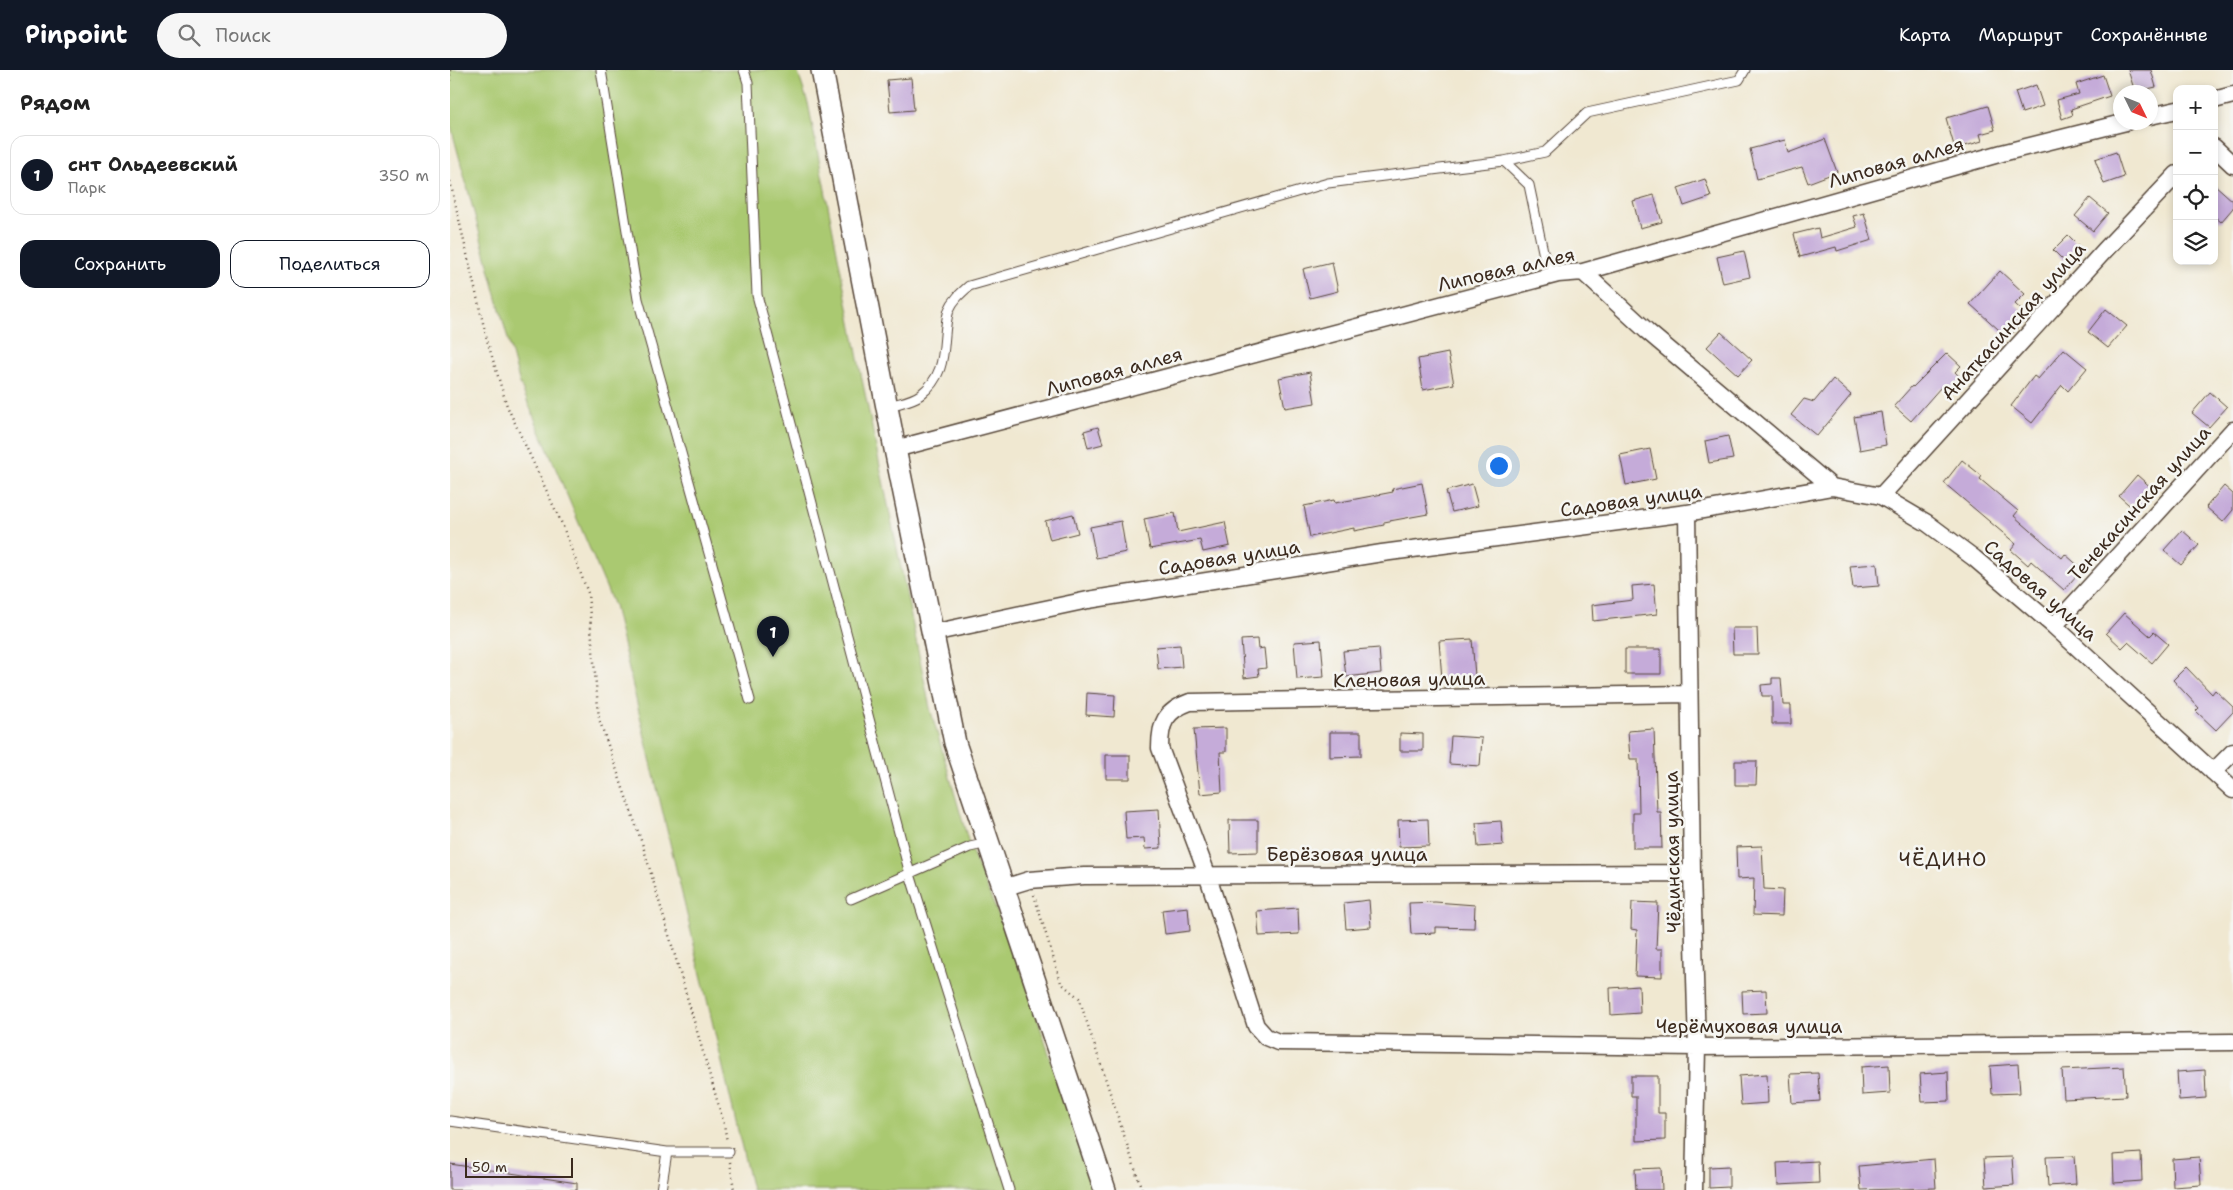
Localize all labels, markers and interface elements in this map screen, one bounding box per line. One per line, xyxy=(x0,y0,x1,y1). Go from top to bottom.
search box xyxy=(157,13,507,58)
text: Pinpoint xyxy=(25,19,127,51)
icon: search xyxy=(175,21,203,49)
text: Поиск xyxy=(215,23,271,48)
text: Карта xyxy=(1899,23,1950,47)
text: Маршрут xyxy=(1978,23,2062,47)
text: Сохранённые xyxy=(2090,23,2208,47)
north arrow xyxy=(2113,85,2158,130)
map controls xyxy=(2173,85,2218,265)
button: + xyxy=(2173,85,2218,130)
text: Рядом xyxy=(20,89,90,117)
button: − xyxy=(2173,130,2218,175)
street label: Липовая аллея xyxy=(1825,131,1967,194)
text: снт Ольдеевский xyxy=(68,152,238,177)
text: 1 xyxy=(33,165,41,186)
text: 350 m xyxy=(378,165,429,186)
button: locate xyxy=(2173,175,2218,220)
text: Парк xyxy=(68,177,106,198)
button: layers xyxy=(2173,220,2218,265)
street label: Анаткасинская улица xyxy=(1936,237,2091,406)
button: Сохранить xyxy=(20,240,220,288)
button: Поделиться xyxy=(230,240,430,288)
street label: Липовая аллея xyxy=(1435,242,1577,297)
street label: Липовая аллея xyxy=(1043,341,1185,402)
street label: Тенекасинская улица xyxy=(2063,420,2216,587)
your location xyxy=(1486,453,1512,479)
street label: Садовая улица xyxy=(1559,478,1704,523)
street label: Садовая улица xyxy=(1157,534,1302,581)
street label: Садовая улица xyxy=(1979,534,2103,647)
pin: 1 xyxy=(757,616,789,657)
street label: Кленовая улица xyxy=(1333,666,1485,693)
street label: Чёдинская улица xyxy=(1659,771,1686,933)
street label: Берёзовая улица xyxy=(1266,842,1428,867)
district label: ЧЁДИНО xyxy=(1899,846,1987,872)
street label: Черёмуховая улица xyxy=(1656,1014,1842,1039)
scale bar xyxy=(465,1155,572,1178)
text: 50 m xyxy=(472,1158,507,1176)

